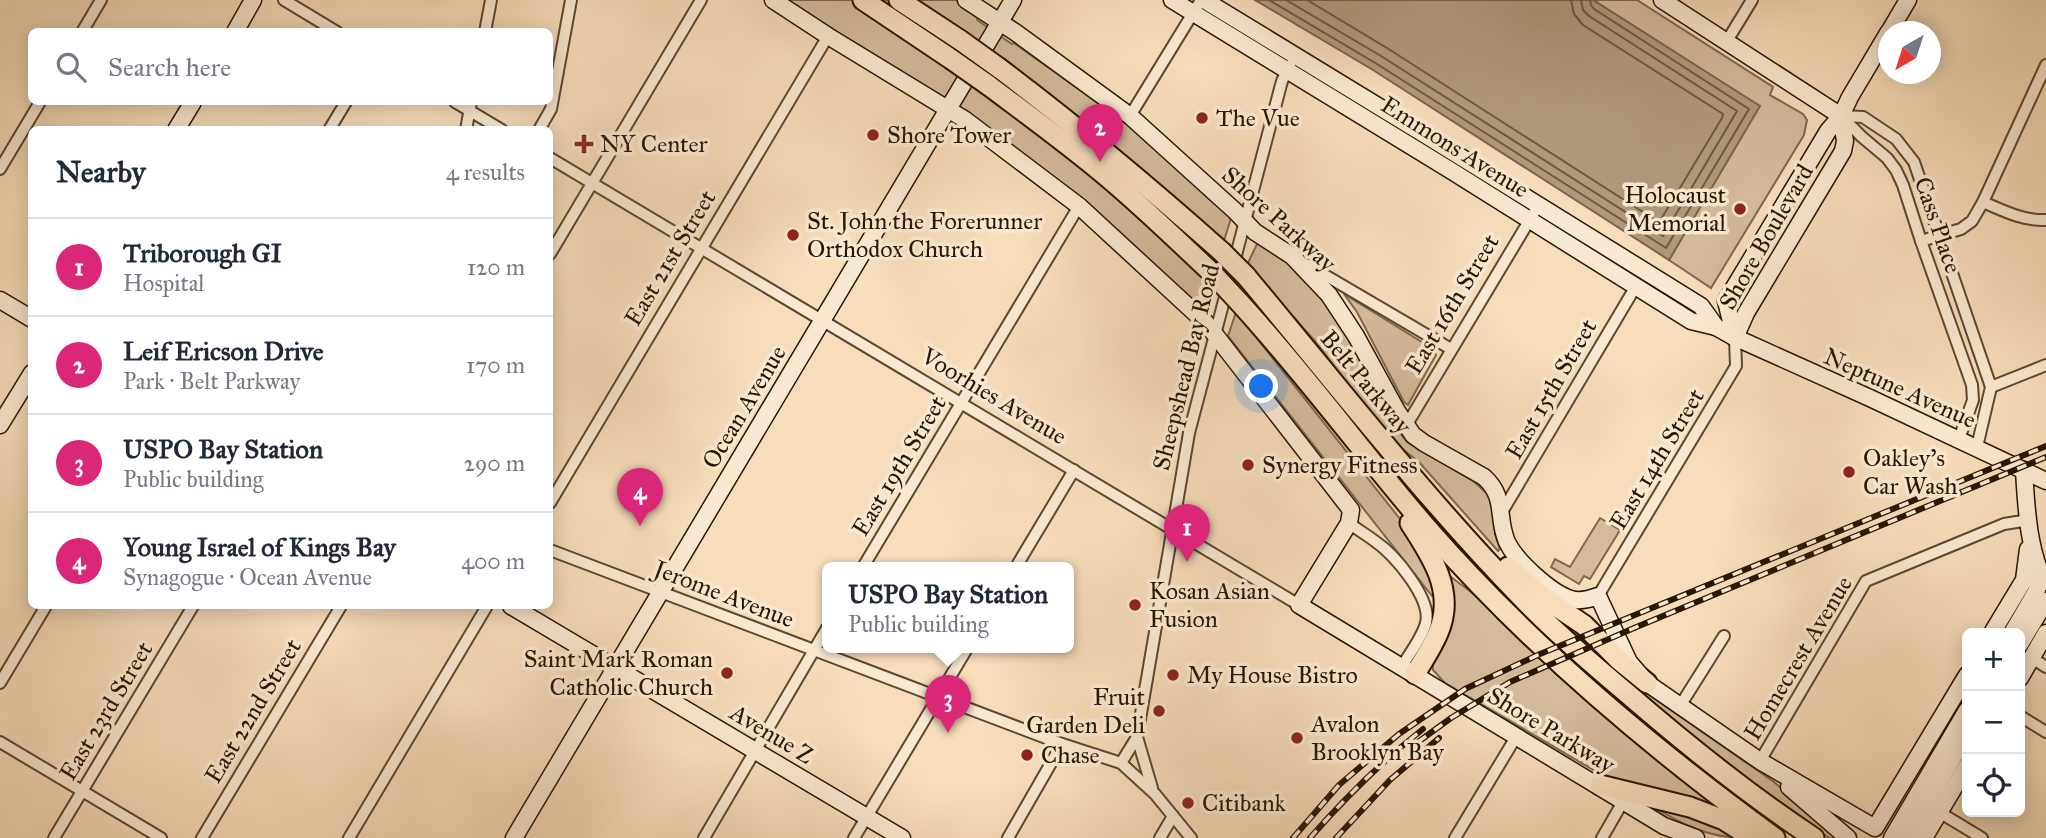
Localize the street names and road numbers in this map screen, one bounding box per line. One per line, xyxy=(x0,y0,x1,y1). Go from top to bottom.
street label: Emmons Avenue xyxy=(1376,90,1534,204)
street label: Shore Boulevard xyxy=(1712,159,1820,315)
street label: Shore Parkway xyxy=(1216,160,1343,279)
street label: Cass Place xyxy=(1908,173,1968,277)
street label: East 21st Street xyxy=(618,184,723,331)
street label: East 16th Street xyxy=(1398,228,1506,379)
street label: Sheepshead Bay Road xyxy=(1146,261,1226,473)
street label: East 15th Street xyxy=(1499,313,1603,464)
street label: Belt Parkway xyxy=(1314,324,1418,440)
street label: Ocean Avenue xyxy=(695,340,793,474)
street label: Voorhies Avenue xyxy=(915,340,1072,451)
street label: Neptune Avenue xyxy=(1819,341,1981,435)
street label: East 14th Street xyxy=(1603,383,1711,535)
street label: East 19th Street xyxy=(845,390,953,542)
street label: Jerome Avenue xyxy=(647,552,798,634)
street label: Homecrest Avenue xyxy=(1737,570,1859,746)
street label: East 22nd Street xyxy=(198,633,308,789)
street label: East 23rd Street xyxy=(53,636,160,786)
street label: Shore Parkway xyxy=(1482,680,1621,780)
street label: Avenue Z xyxy=(724,697,819,771)

